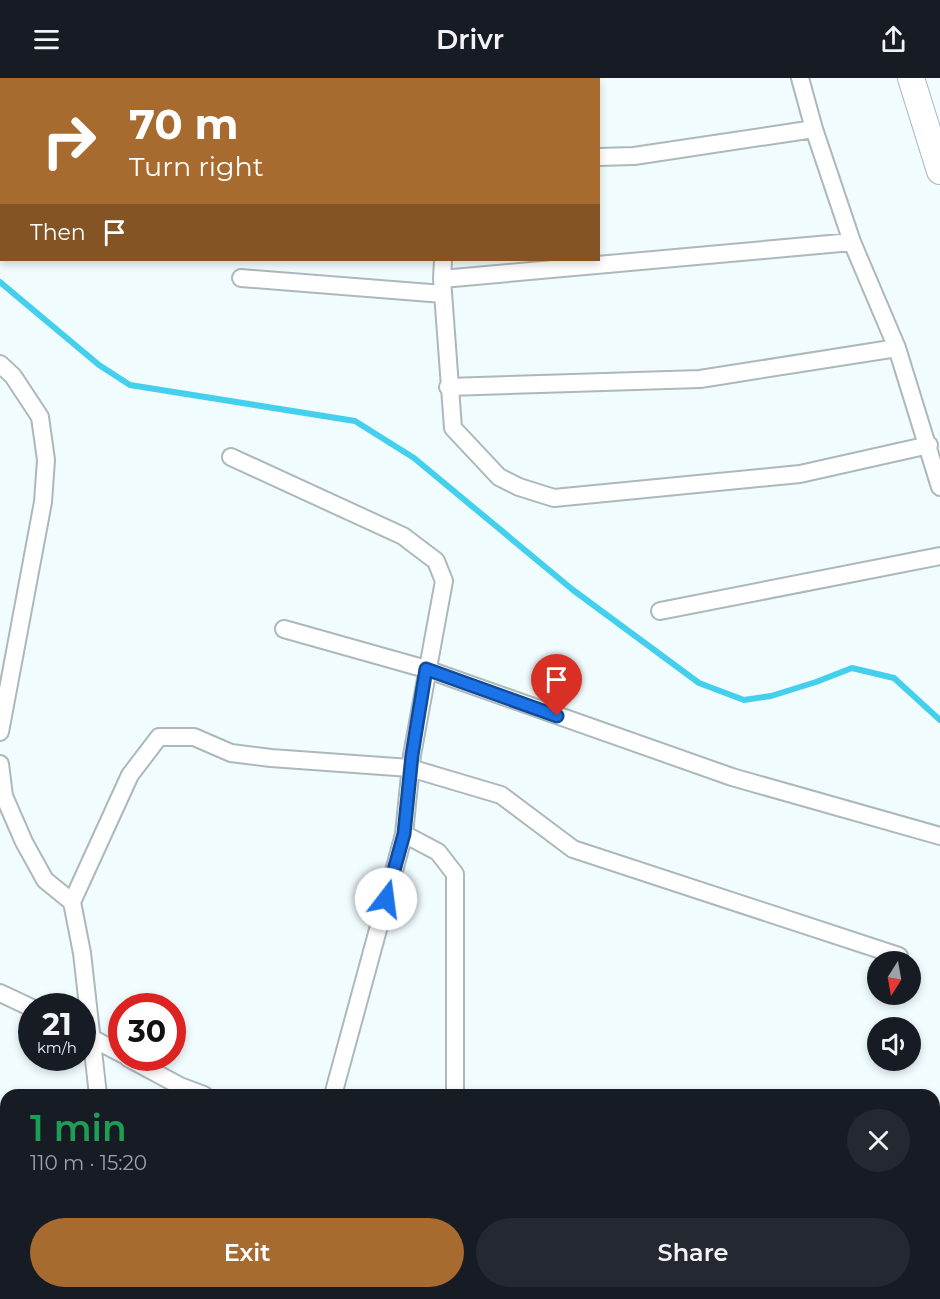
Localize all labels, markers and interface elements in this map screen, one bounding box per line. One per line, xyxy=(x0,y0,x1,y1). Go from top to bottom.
icon: menu xyxy=(30,23,63,56)
text: Drivr xyxy=(436,23,504,56)
icon: share xyxy=(877,23,910,56)
text: 70 m xyxy=(129,98,239,150)
icon: right xyxy=(30,102,108,180)
text: Turn right xyxy=(129,150,264,183)
icon: arrive xyxy=(98,216,131,249)
text: Then xyxy=(30,219,86,246)
pin xyxy=(531,654,582,716)
icon: arrive xyxy=(540,663,573,696)
position arrow xyxy=(354,867,418,931)
north arrow xyxy=(867,951,921,1005)
map controls xyxy=(867,951,921,1071)
speed limit sign: 30 xyxy=(108,993,186,1071)
text: 21 xyxy=(42,1006,72,1043)
button: sound xyxy=(867,1017,921,1071)
text: km/h xyxy=(37,1038,77,1057)
text: 1 min xyxy=(30,1106,127,1150)
button: close xyxy=(847,1109,910,1172)
text: 110 m · 15:20 xyxy=(30,1151,147,1175)
button: Exit xyxy=(30,1218,464,1287)
button: Share xyxy=(476,1218,910,1287)

